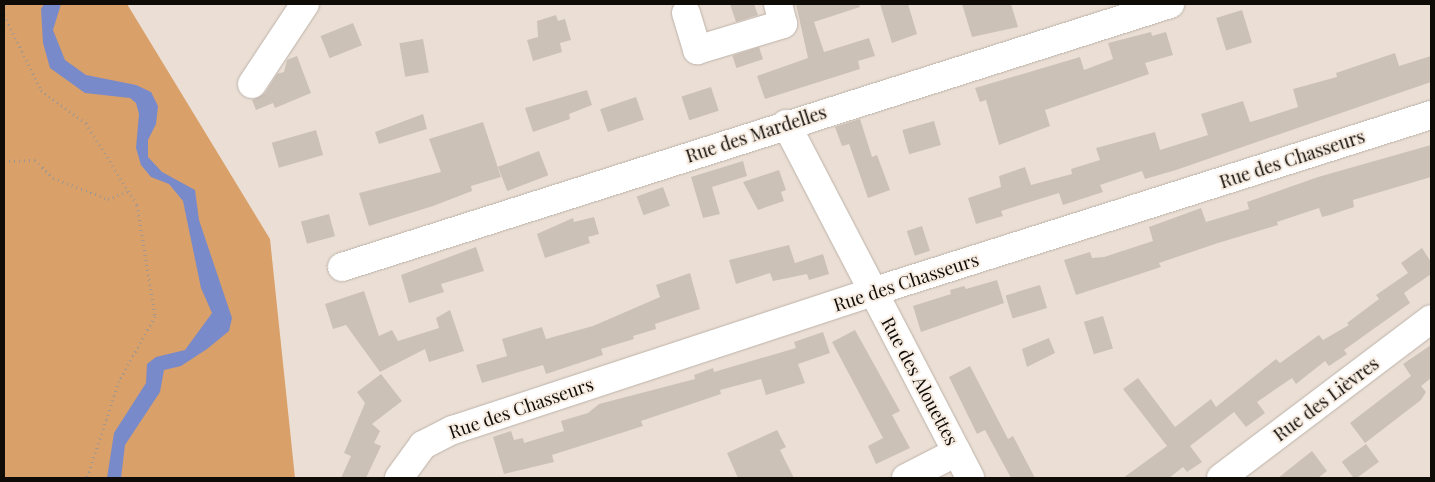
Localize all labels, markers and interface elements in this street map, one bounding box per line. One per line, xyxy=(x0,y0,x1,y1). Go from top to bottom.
street label: Rue des Mardelles xyxy=(683,101,829,167)
street label: Rue des Chasseurs xyxy=(1217,125,1367,193)
street label: Rue des Chasseurs xyxy=(831,248,981,316)
street label: Rue des Alouettes xyxy=(877,313,963,449)
street label: Rue des Lièvres xyxy=(1269,352,1383,446)
street label: Rue des Chasseurs xyxy=(446,373,596,443)

